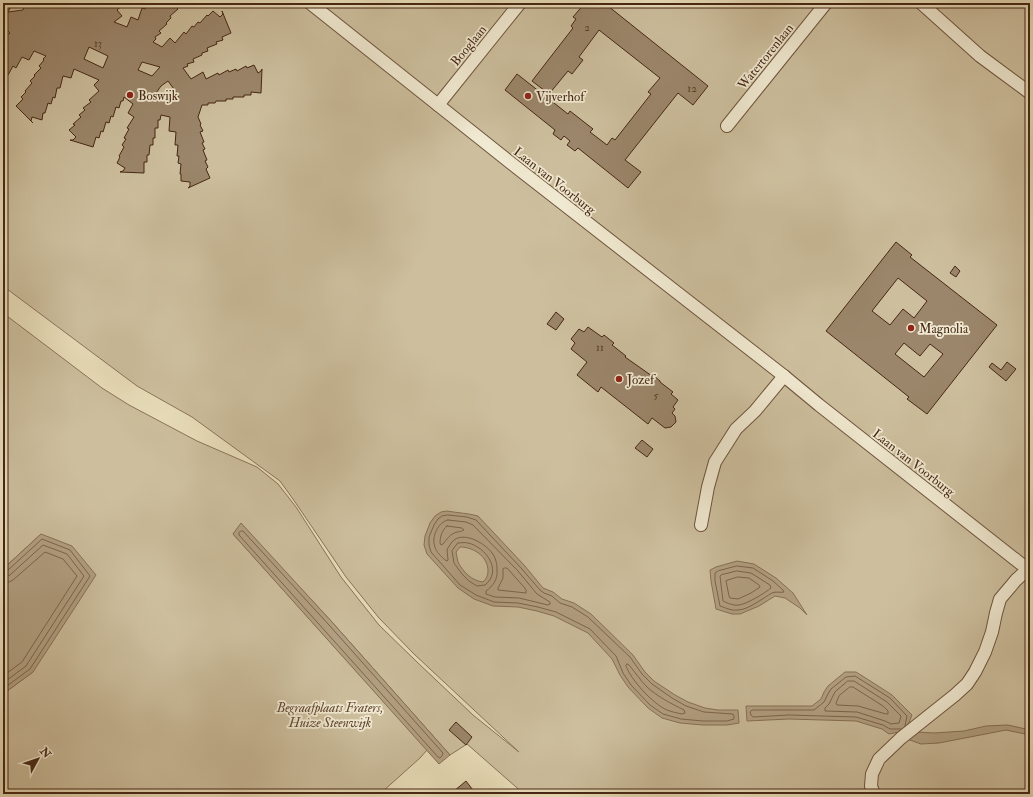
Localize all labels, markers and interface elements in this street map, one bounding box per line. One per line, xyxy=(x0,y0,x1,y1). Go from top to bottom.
street label: Watertorenlaan xyxy=(734,20,797,94)
house number: 2 xyxy=(584,21,590,34)
street label: Booglaan xyxy=(447,22,490,69)
house number: 13 xyxy=(94,37,102,50)
house number: 12 xyxy=(687,82,697,95)
place label: Boswijk xyxy=(138,88,179,104)
place label: Vijverhof xyxy=(536,89,586,105)
marker: Boswijk xyxy=(125,90,135,100)
marker: Vijverhof xyxy=(523,91,533,101)
street label: Laan van Voorburg xyxy=(510,144,599,218)
place label: Magnolia xyxy=(919,321,969,337)
marker: Magnolia xyxy=(906,323,916,333)
house number: 11 xyxy=(596,341,604,354)
place label: Jozef xyxy=(626,372,656,388)
marker: Jozef xyxy=(614,374,624,384)
house number: 5 xyxy=(654,389,659,402)
street label: Laan van Voorburg xyxy=(869,426,958,500)
park label: Begraafplaats Fraters, Huize Steenwijk xyxy=(276,700,383,731)
north arrow xyxy=(18,739,58,779)
text: N xyxy=(36,744,54,762)

